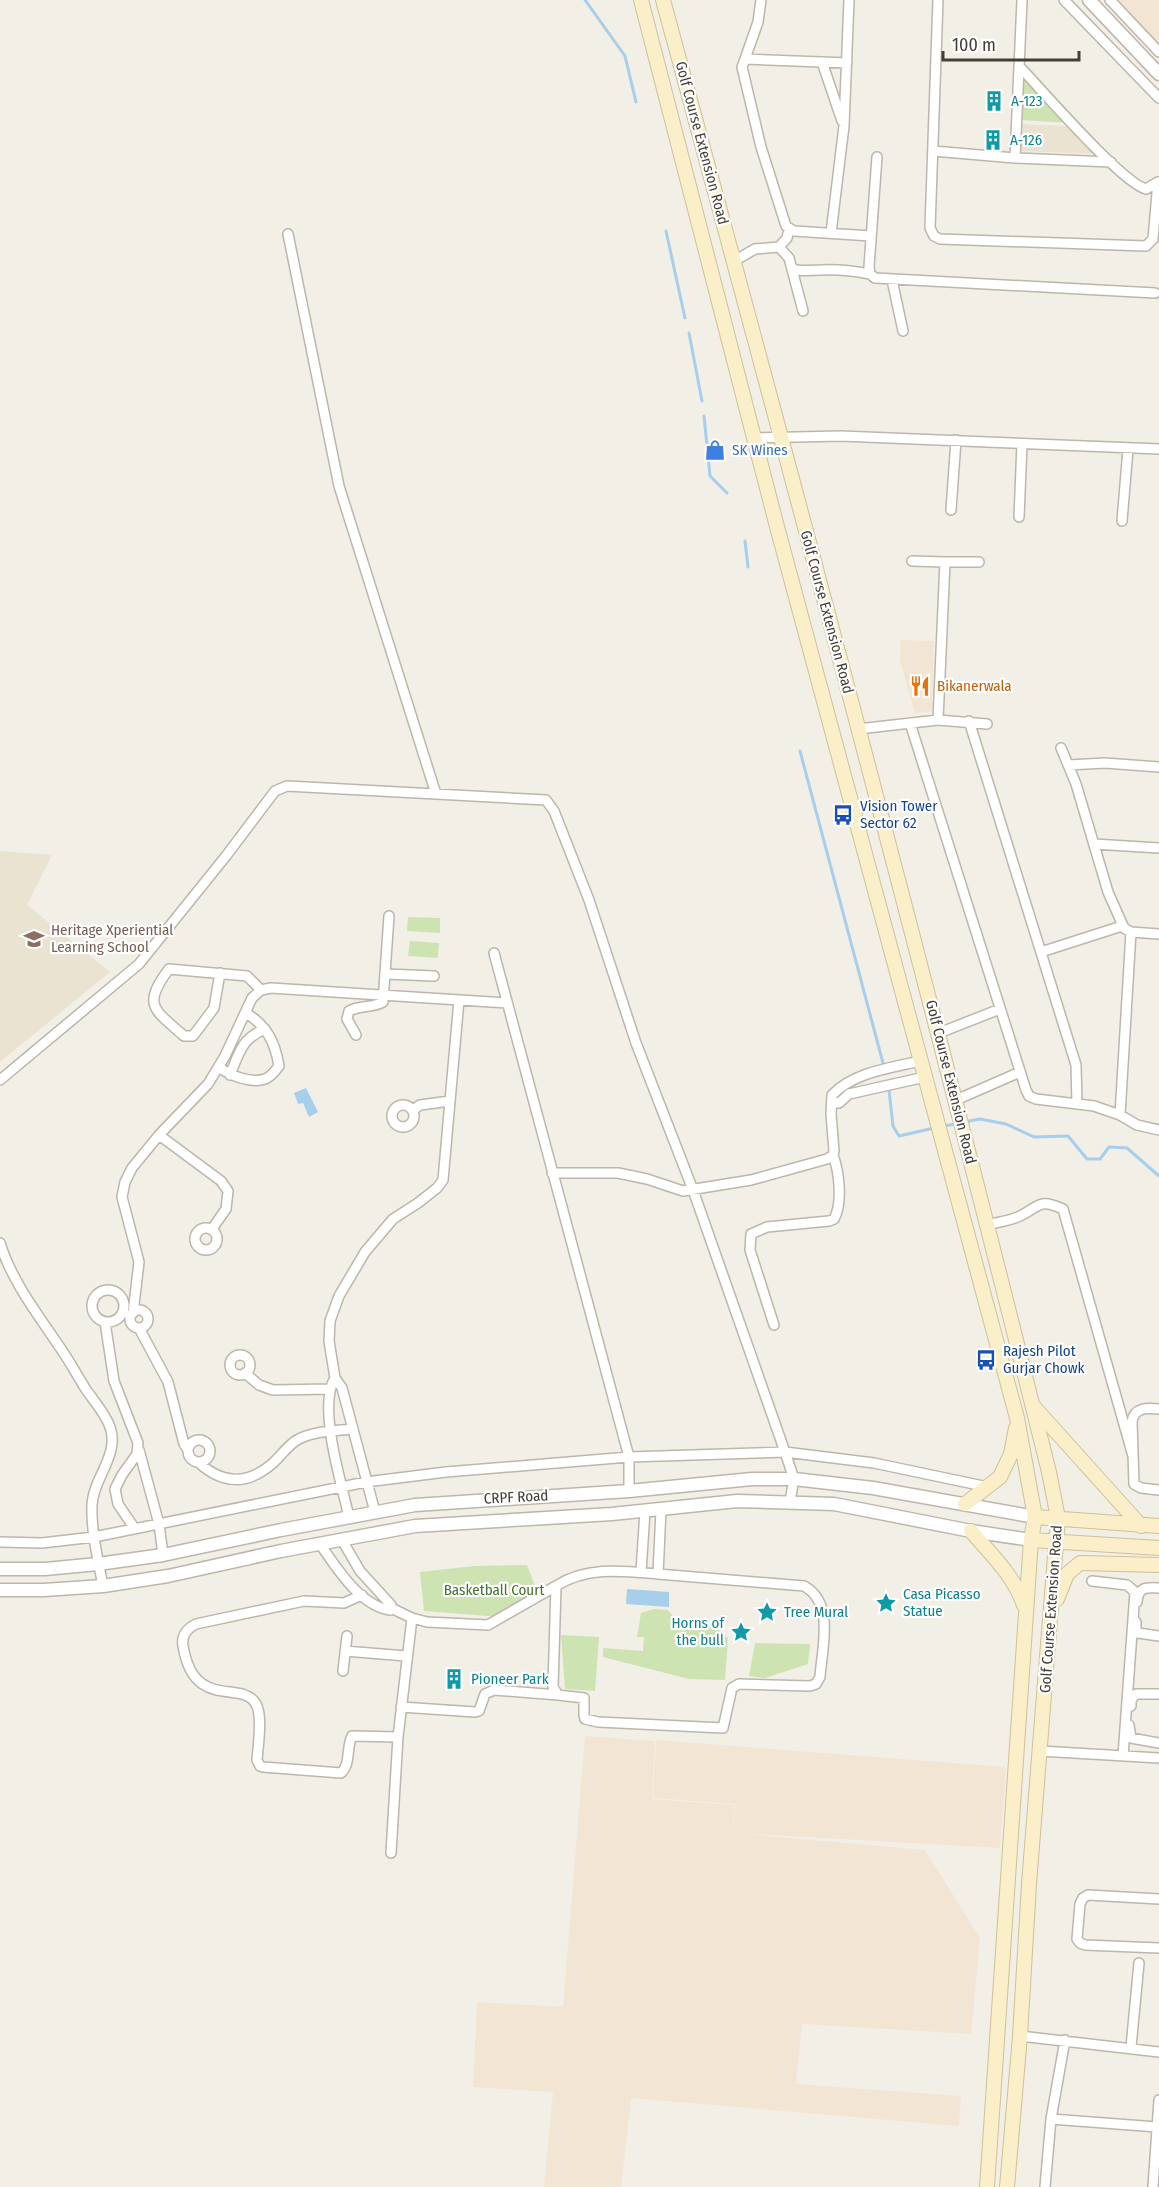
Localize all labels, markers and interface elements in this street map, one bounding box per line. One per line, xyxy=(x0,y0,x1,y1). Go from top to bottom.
scale bar xyxy=(943,24,1080,62)
text: 100 m xyxy=(952,34,996,56)
street label: Golf Course Extension Road xyxy=(672,59,732,227)
building icon: A-123 xyxy=(982,89,1006,113)
place label: A-123 xyxy=(1011,92,1043,110)
building icon: A-126 xyxy=(981,128,1005,152)
place label: A-126 xyxy=(1010,131,1042,149)
shop icon: SK Wines xyxy=(703,438,727,462)
place label: SK Wines xyxy=(732,441,788,459)
street label: Golf Course Extension Road xyxy=(797,528,857,696)
restaurant icon: Bikanerwala xyxy=(908,674,932,698)
place label: Bikanerwala xyxy=(937,677,1012,695)
place label: Vision Tower Sector 62 xyxy=(860,797,938,832)
bus stop icon: Vision Tower Sector 62 xyxy=(831,803,855,827)
place label: Heritage Xperiential Learning School xyxy=(51,921,173,956)
school or university icon: Heritage Xperiential Learning School xyxy=(22,927,46,951)
street label: Golf Course Extension Road xyxy=(922,998,980,1166)
place label: Rajesh Pilot Gurjar Chowk xyxy=(1003,1342,1085,1377)
bus stop icon: Rajesh Pilot Gurjar Chowk xyxy=(974,1348,998,1372)
street label: CRPF Road xyxy=(483,1486,549,1508)
street label: Golf Course Extension Road xyxy=(1036,1524,1066,1694)
park label: Basketball Court xyxy=(444,1581,544,1599)
place label: Casa Picasso Statue xyxy=(903,1585,981,1620)
place icon: Casa Picasso Statue xyxy=(874,1591,898,1615)
place icon: Tree Mural xyxy=(755,1600,779,1624)
place label: Tree Mural xyxy=(784,1603,848,1621)
place label: Horns of the bull xyxy=(671,1614,725,1649)
place icon: Horns of the bull xyxy=(729,1620,753,1644)
building icon: Pioneer Park xyxy=(442,1667,466,1691)
place label: Pioneer Park xyxy=(471,1670,549,1688)

